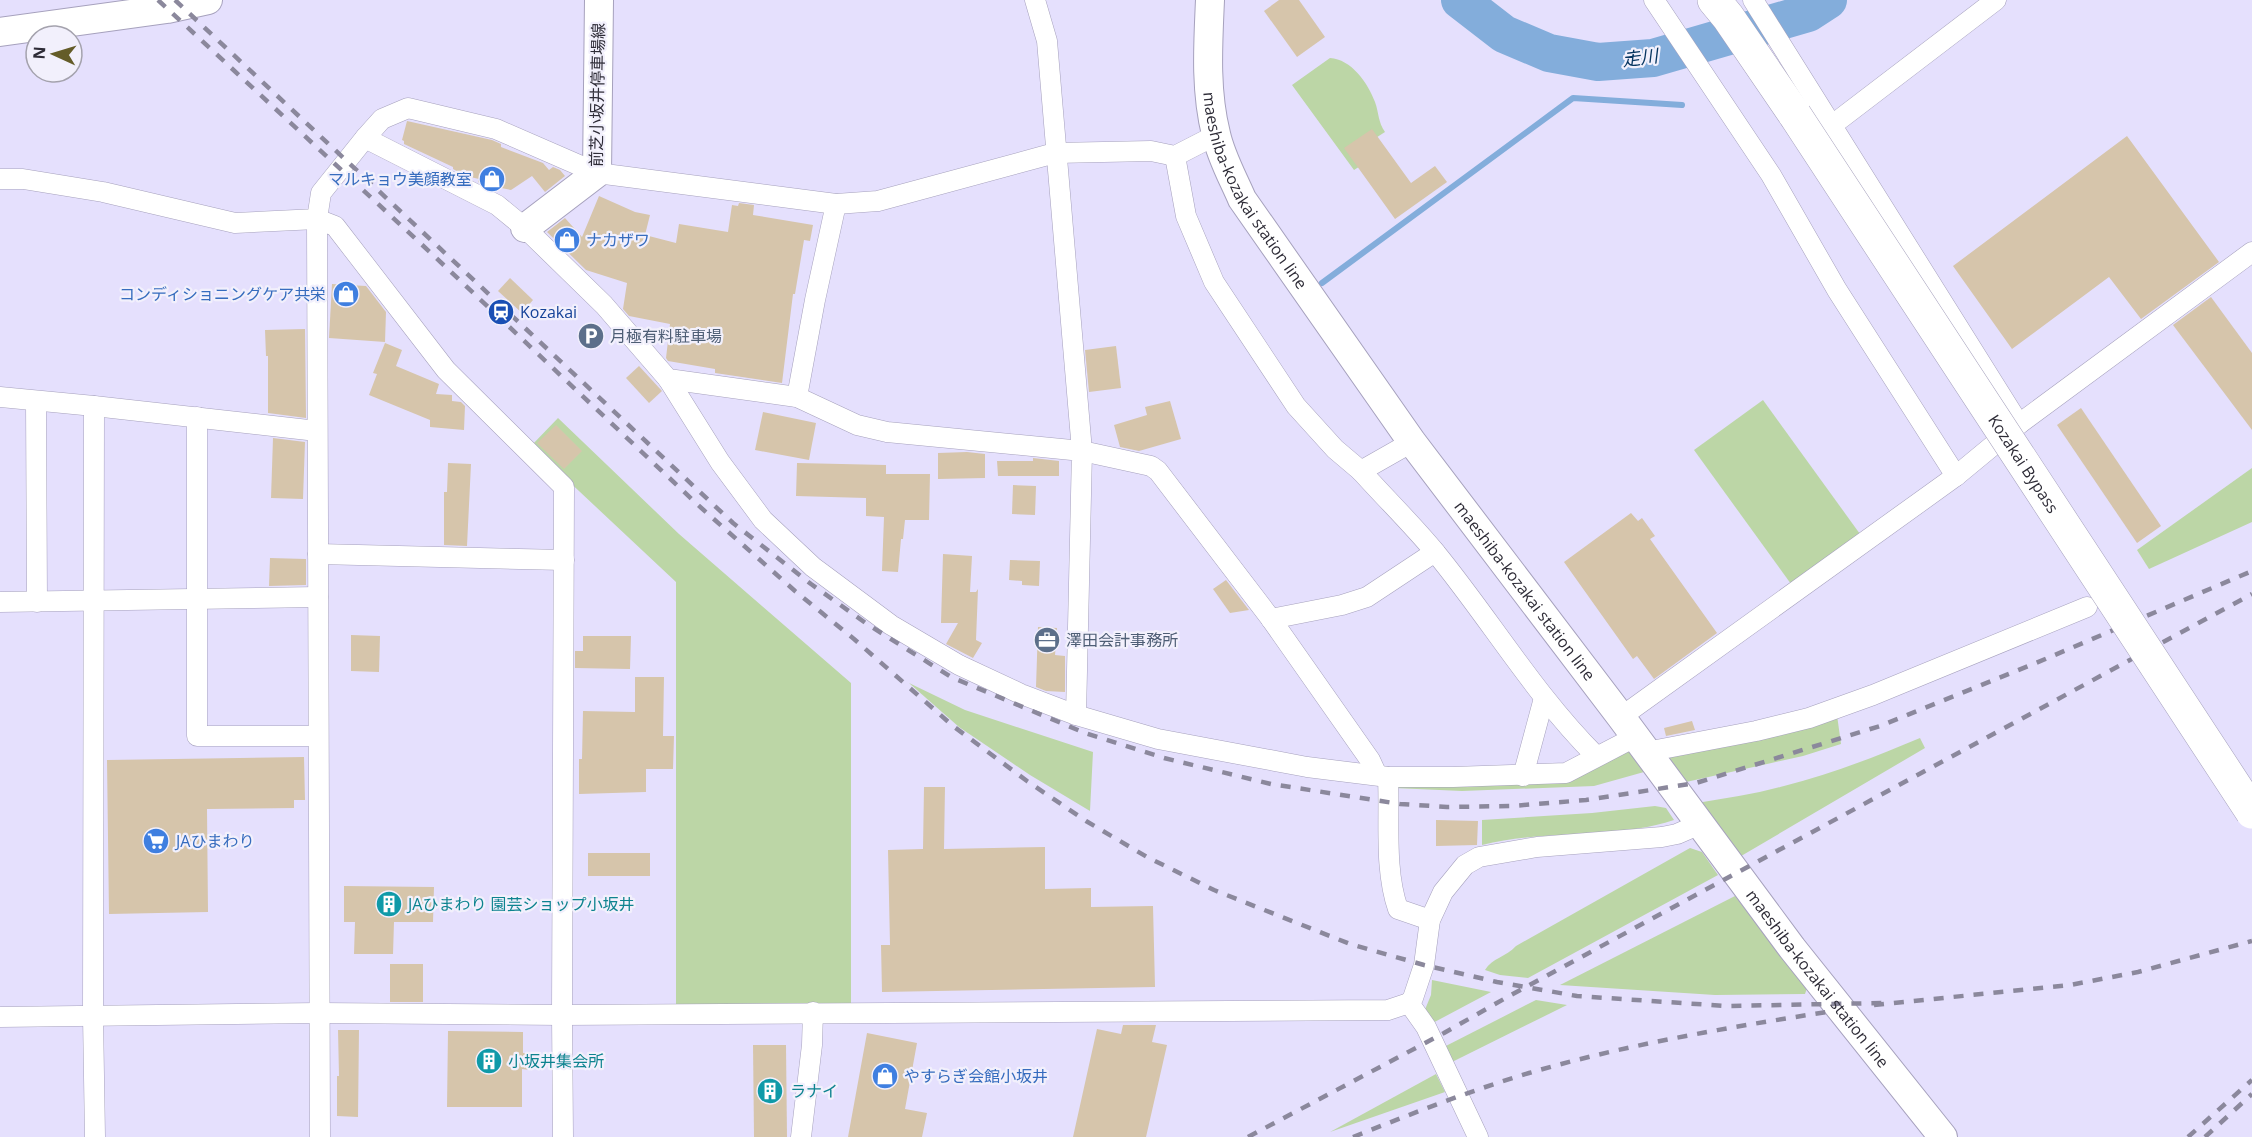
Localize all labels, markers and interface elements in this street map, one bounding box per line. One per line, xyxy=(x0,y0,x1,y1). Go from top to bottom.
street label: 前芝小坂井停車場線 xyxy=(585,23,609,167)
north arrow xyxy=(24,24,84,84)
water label: 走川 xyxy=(1621,43,1661,71)
text: N xyxy=(28,46,50,60)
street label: maeshiba-kozakai station line xyxy=(1198,91,1313,293)
shop icon: マルキョウ美顔教室 xyxy=(477,164,507,194)
place label: マルキョウ美顔教室 xyxy=(328,168,472,190)
shop icon: ナカザワ xyxy=(552,225,582,255)
place label: ナカザワ xyxy=(586,229,650,251)
shop icon: コンディショニングケア共栄 xyxy=(331,279,361,309)
place label: コンディショニングケア共栄 xyxy=(119,283,326,305)
station icon: Kozakai xyxy=(486,297,516,327)
place label: Kozakai xyxy=(520,301,577,323)
parking icon: 月極有料駐車場 xyxy=(576,321,606,351)
place label: 月極有料駐車場 xyxy=(610,325,722,347)
street label: Kozakai Bypass xyxy=(1983,410,2064,517)
street label: maeshiba-kozakai station line xyxy=(1450,496,1600,685)
office icon: 澤田会計事務所 xyxy=(1032,625,1062,655)
place label: 澤田会計事務所 xyxy=(1066,629,1178,651)
supermarket icon: JAひまわり xyxy=(141,826,171,856)
place label: JAひまわり xyxy=(174,830,254,852)
street label: maeshiba-kozakai station line xyxy=(1741,885,1894,1072)
building icon: JAひまわり 園芸ショップ小坂井 xyxy=(374,889,404,919)
place label: JAひまわり 園芸ショップ小坂井 xyxy=(406,893,635,915)
building icon: 小坂井集会所 xyxy=(474,1046,504,1076)
place label: 小坂井集会所 xyxy=(508,1050,604,1072)
shop icon: やすらぎ会館小坂井 xyxy=(870,1061,900,1091)
place label: やすらぎ会館小坂井 xyxy=(904,1065,1048,1087)
building icon: ラナイ xyxy=(755,1076,785,1106)
place label: ラナイ xyxy=(790,1080,838,1102)

